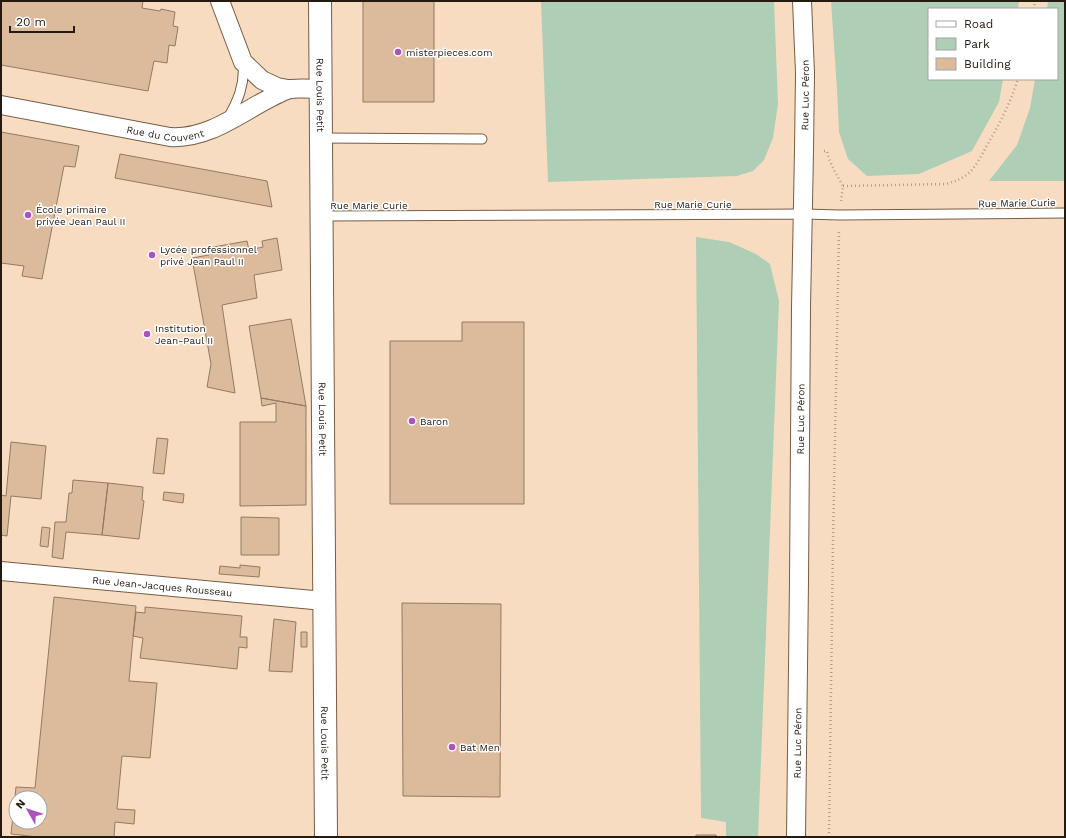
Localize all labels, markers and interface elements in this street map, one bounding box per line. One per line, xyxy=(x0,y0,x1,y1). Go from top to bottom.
scale bar xyxy=(10,8,74,34)
legend xyxy=(928,8,1058,80)
text: 20 m xyxy=(16,15,46,29)
text: Road xyxy=(964,17,993,31)
text: Park xyxy=(964,37,990,51)
marker: misterpieces.com xyxy=(393,47,403,57)
place label: misterpieces.com xyxy=(406,47,492,58)
text: Building xyxy=(964,57,1011,71)
street label: Rue Louis Petit xyxy=(315,58,326,133)
street label: Rue Luc Péron xyxy=(799,59,811,131)
street label: Rue du Couvent xyxy=(126,123,206,143)
street label: Rue Marie Curie xyxy=(978,197,1056,209)
street label: Rue Marie Curie xyxy=(654,199,732,210)
street label: Rue Marie Curie xyxy=(330,200,408,211)
place label: École primaire privée Jean Paul II xyxy=(36,204,126,227)
marker: École primaire privée Jean Paul II xyxy=(23,210,33,220)
place label: Lycée professionnel privé Jean Paul II xyxy=(160,244,257,267)
marker: Lycée professionnel privé Jean Paul II xyxy=(147,250,157,260)
place label: Institution Jean-Paul II xyxy=(155,323,213,346)
marker: Institution Jean-Paul II xyxy=(142,329,152,339)
street label: Rue Louis Petit xyxy=(317,382,329,457)
street label: Rue Luc Péron xyxy=(794,384,806,455)
marker: Baron xyxy=(407,416,417,426)
place label: Baron xyxy=(420,416,448,427)
street label: Rue Jean-Jacques Rousseau xyxy=(92,574,233,598)
street label: Rue Louis Petit xyxy=(320,706,331,781)
street label: Rue Luc Péron xyxy=(791,707,803,779)
marker: Bat Men xyxy=(447,742,457,752)
place label: Bat Men xyxy=(460,742,500,753)
north arrow xyxy=(8,790,48,830)
text: N xyxy=(13,797,28,811)

